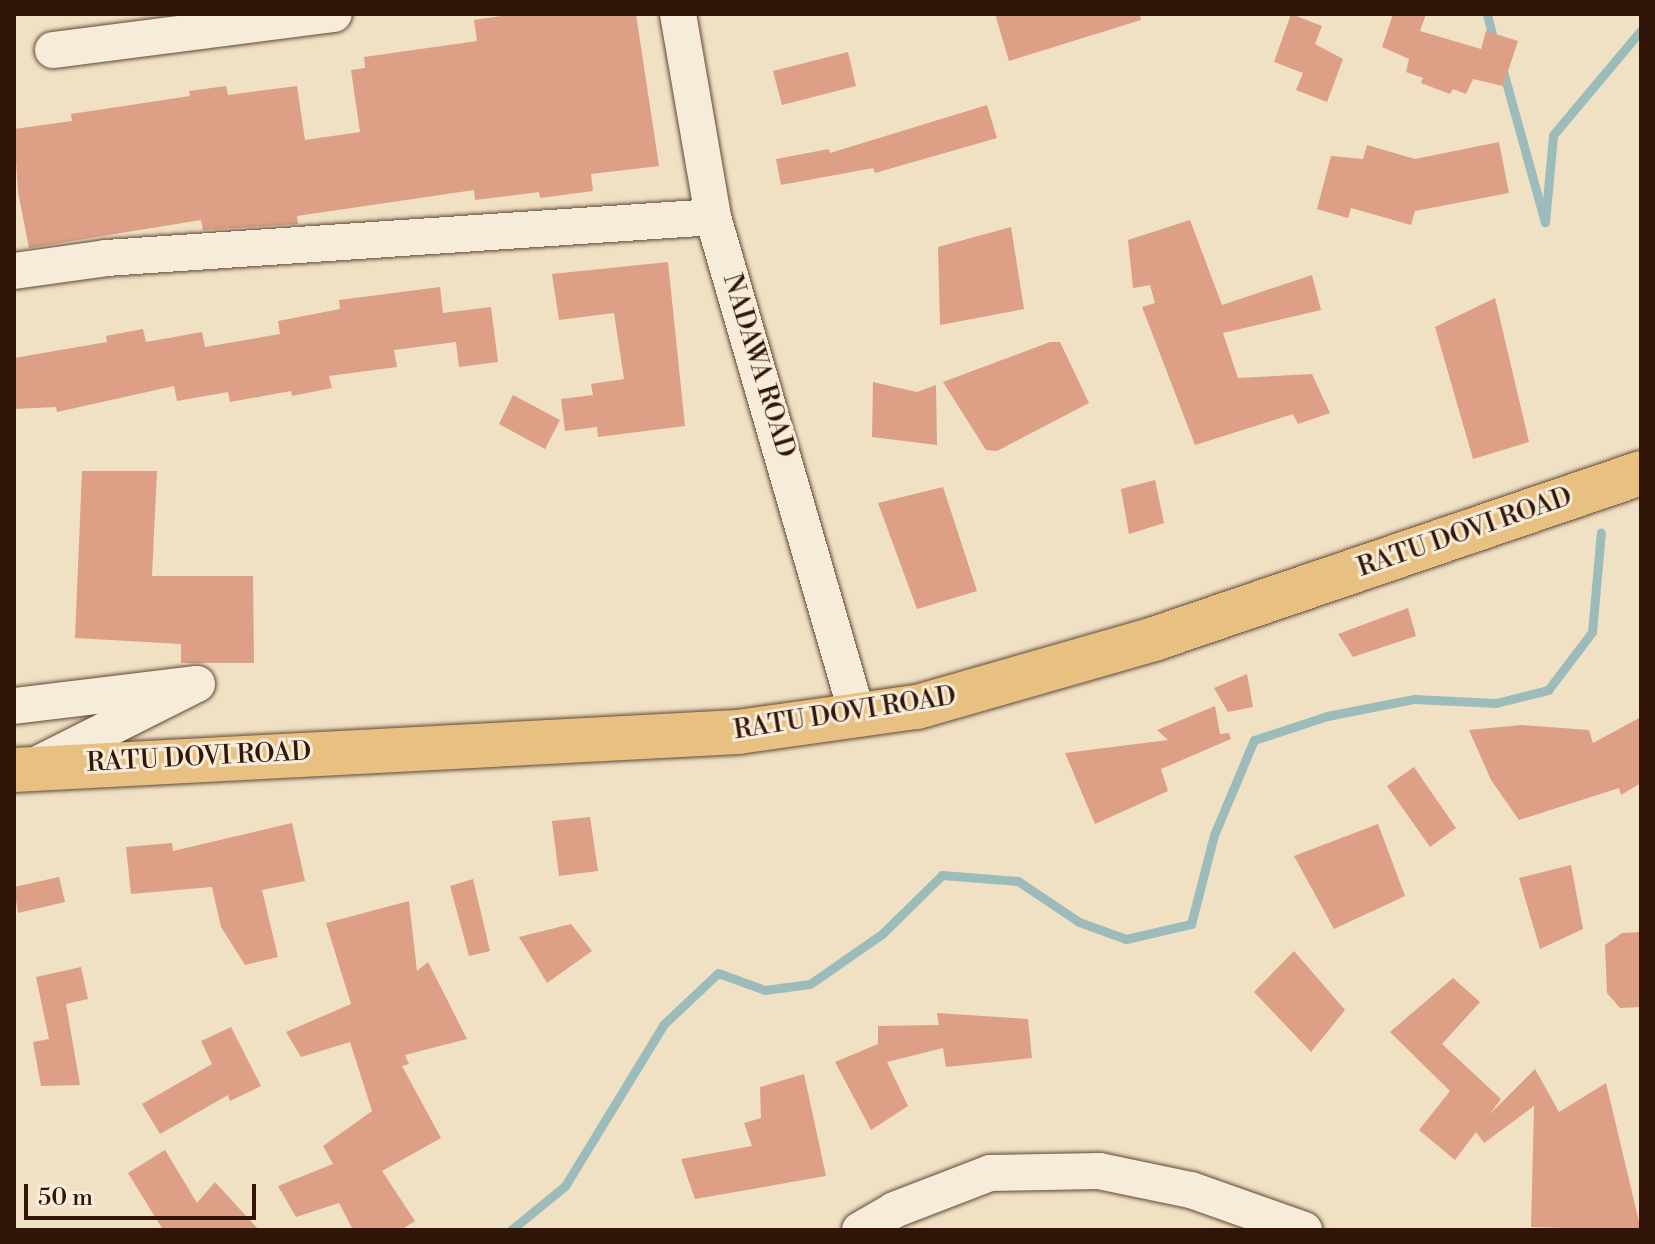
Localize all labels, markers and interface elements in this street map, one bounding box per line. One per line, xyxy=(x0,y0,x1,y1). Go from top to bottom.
street label: NADAWA ROAD xyxy=(715,270,801,462)
street label: RATU DOVI ROAD xyxy=(1354,482,1576,584)
street label: RATU DOVI ROAD xyxy=(732,681,958,747)
street label: RATU DOVI ROAD xyxy=(86,737,312,779)
scale bar xyxy=(28,1168,260,1218)
text: 50 m xyxy=(38,1183,93,1213)

